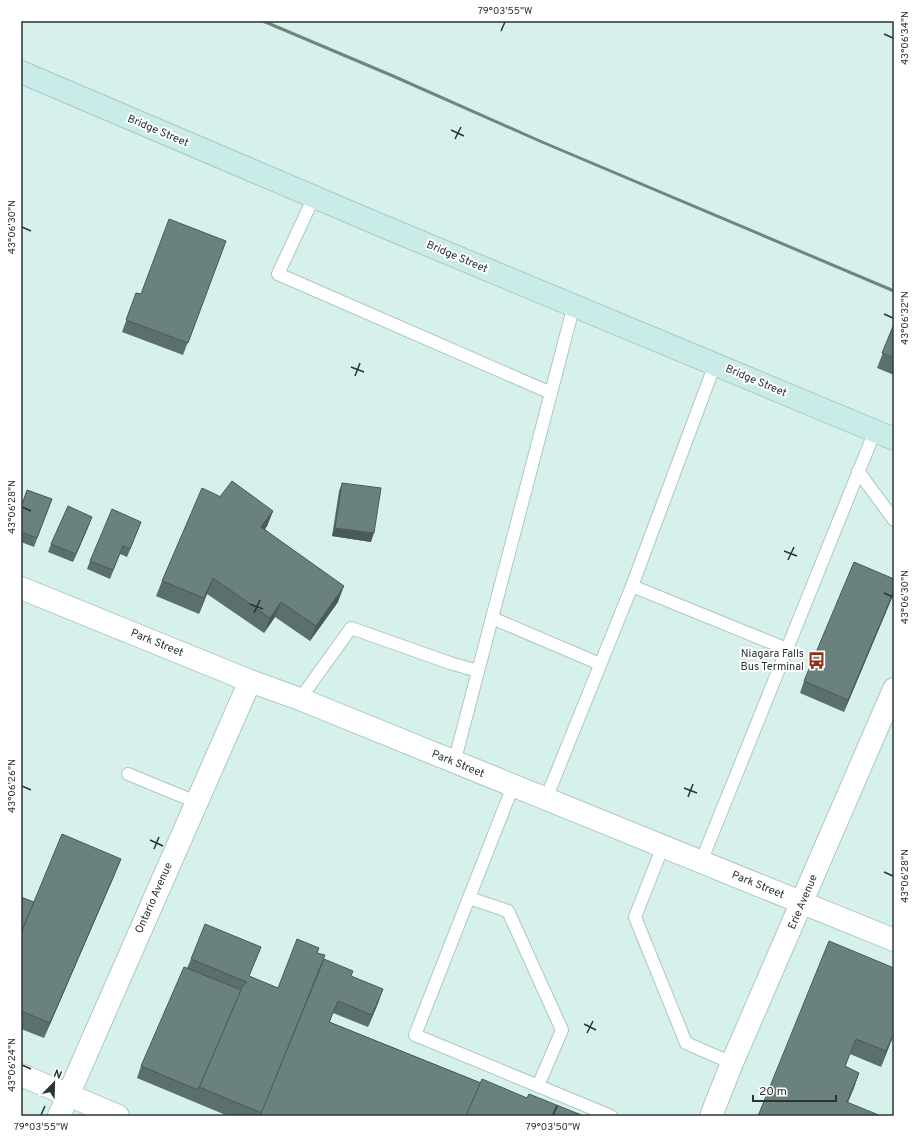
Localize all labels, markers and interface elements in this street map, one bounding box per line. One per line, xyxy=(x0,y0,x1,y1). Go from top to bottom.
text: 79°03'55"W xyxy=(478,5,532,18)
text: 43°06'34"N xyxy=(899,11,912,65)
street label: Bridge Street xyxy=(125,112,191,150)
text: 43°06'30"N xyxy=(6,200,19,254)
street label: Bridge Street xyxy=(424,238,490,276)
text: 43°06'32"N xyxy=(899,291,912,345)
street label: Bridge Street xyxy=(723,362,789,400)
text: 43°06'28"N xyxy=(6,480,19,534)
text: 43°06'30"N xyxy=(899,570,912,624)
street label: Park Street xyxy=(129,626,185,660)
place label: Niagara Falls Bus Terminal xyxy=(741,647,804,674)
bus stop icon: Niagara Falls Bus Terminal xyxy=(807,650,827,670)
street label: Park Street xyxy=(430,747,486,781)
text: 43°06'26"N xyxy=(6,759,19,813)
text: 43°06'28"N xyxy=(899,849,912,903)
street label: Ontario Avenue xyxy=(132,860,176,936)
street label: Park Street xyxy=(730,868,786,902)
street label: Erie Avenue xyxy=(785,872,821,932)
text: 43°06'24"N xyxy=(6,1038,19,1092)
north arrow xyxy=(34,1063,74,1103)
text: N xyxy=(51,1067,64,1083)
scale bar xyxy=(753,1077,836,1103)
text: 20 m xyxy=(759,1084,787,1100)
text: 79°03'55"W xyxy=(14,1121,68,1134)
text: 79°03'50"W xyxy=(526,1121,580,1134)

